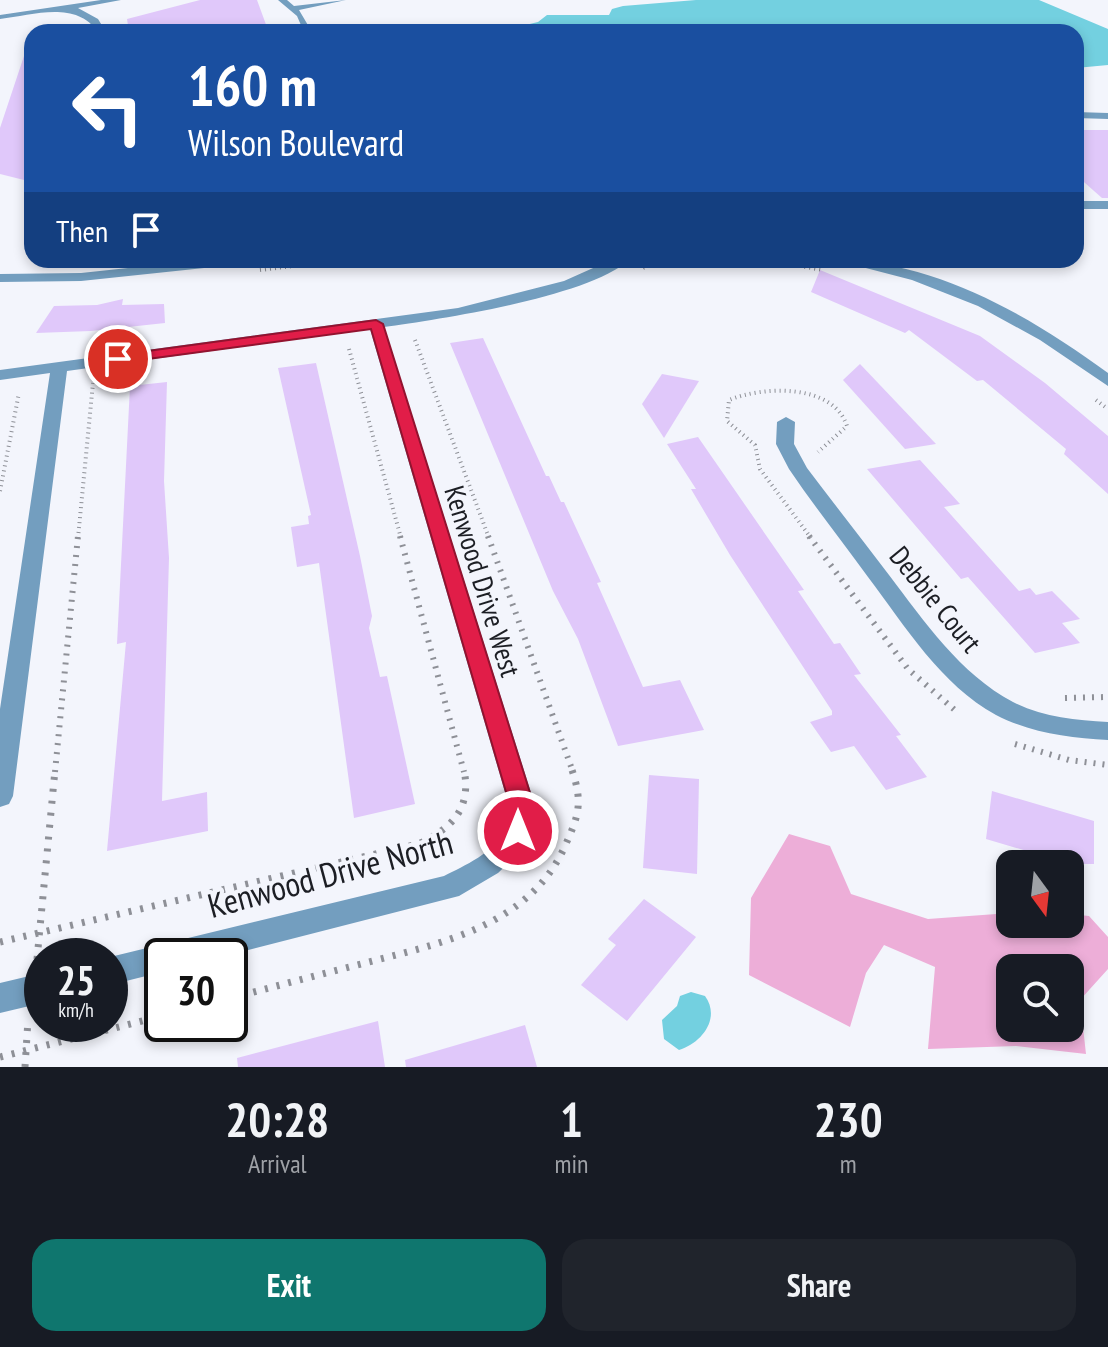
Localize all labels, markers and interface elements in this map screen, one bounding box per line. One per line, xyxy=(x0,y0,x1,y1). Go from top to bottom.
text: 160 m xyxy=(188,49,317,121)
icon: left xyxy=(56,56,160,160)
text: Wilson Boulevard xyxy=(188,119,404,166)
icon: arrive xyxy=(124,208,168,252)
text: Then xyxy=(56,211,108,250)
pin xyxy=(84,325,152,393)
icon: arrive xyxy=(96,337,140,381)
street label: Kenwood Drive West xyxy=(436,481,530,681)
street label: Debbie Court xyxy=(882,538,990,660)
position arrow xyxy=(476,789,560,873)
street label: Kenwood Drive North xyxy=(203,819,457,927)
north arrow xyxy=(996,850,1084,938)
map controls xyxy=(996,850,1084,1042)
speed limit sign: 30 xyxy=(144,938,248,1042)
text: 25 xyxy=(57,954,95,1006)
button: search xyxy=(996,954,1084,1042)
text: km/h xyxy=(58,997,94,1023)
text: 20:28 xyxy=(225,1088,329,1150)
text: 1 xyxy=(560,1088,583,1150)
text: 230 xyxy=(814,1088,883,1150)
text: Arrival xyxy=(248,1147,307,1180)
text: min xyxy=(554,1147,588,1180)
text: m xyxy=(840,1147,857,1180)
button: Exit xyxy=(32,1239,546,1331)
button: Share xyxy=(562,1239,1076,1331)

